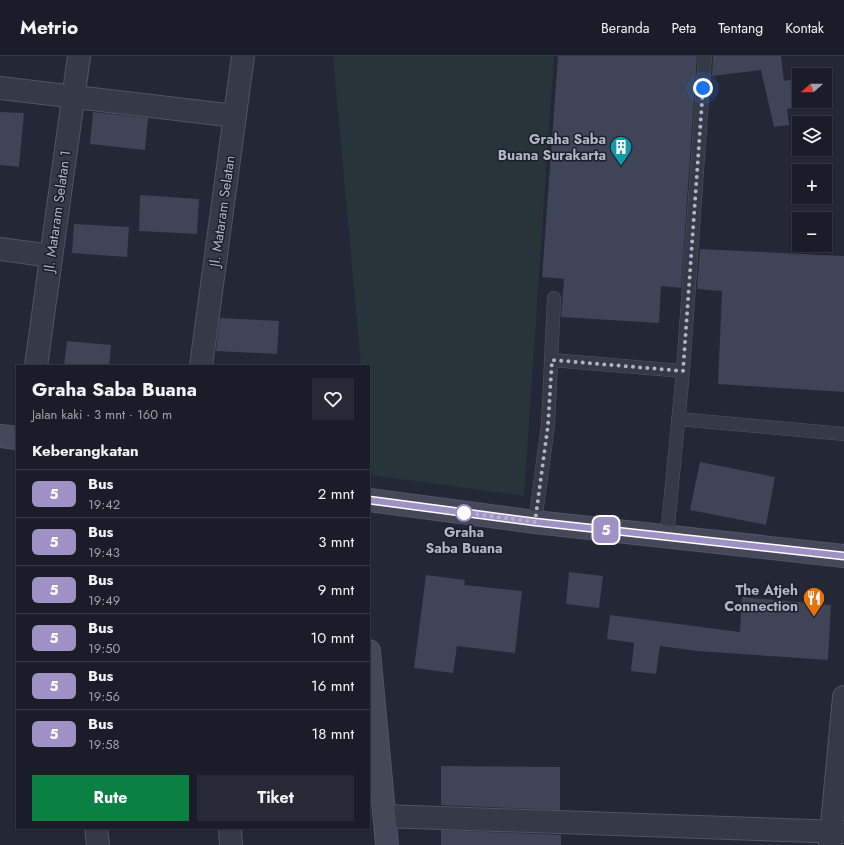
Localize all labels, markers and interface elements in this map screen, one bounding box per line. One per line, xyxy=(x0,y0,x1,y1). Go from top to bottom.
text: Metrio xyxy=(20,14,78,41)
text: Beranda xyxy=(601,18,650,38)
text: Peta xyxy=(672,18,696,38)
text: Tentang xyxy=(718,18,763,38)
text: Kontak xyxy=(785,18,824,38)
north arrow xyxy=(792,68,832,108)
map controls xyxy=(792,68,832,252)
your location xyxy=(693,78,713,98)
button: layers xyxy=(792,116,832,156)
place label: Graha Saba Buana Surakarta xyxy=(498,129,606,165)
building icon: Graha Saba Buana Surakarta xyxy=(608,134,634,167)
street label: Jl. Mataram Selatan 1 xyxy=(38,149,75,275)
street label: Jl. Mataram Selatan xyxy=(204,154,240,270)
button: + xyxy=(792,164,832,204)
button: − xyxy=(792,212,832,252)
text: Graha Saba Buana xyxy=(32,376,197,403)
button: heart xyxy=(312,378,354,420)
text: Jalan kaki · 3 mnt · 160 m xyxy=(32,405,172,424)
text: Keberangkatan xyxy=(32,440,139,462)
text: Bus xyxy=(88,473,113,495)
text: 2 mnt xyxy=(318,483,354,505)
text: 5 xyxy=(49,484,59,504)
text: 19:42 xyxy=(88,495,120,514)
marker: Graha Saba Buana xyxy=(455,504,473,522)
line badge: 5 xyxy=(593,517,619,543)
text: 5 xyxy=(601,520,611,540)
text: Bus xyxy=(88,521,113,543)
place label: Graha Saba Buana xyxy=(425,522,503,558)
text: 3 mnt xyxy=(318,531,354,553)
text: 5 xyxy=(49,532,59,552)
text: 19:43 xyxy=(88,543,120,562)
text: Bus xyxy=(88,569,113,591)
text: 9 mnt xyxy=(318,579,354,601)
text: 5 xyxy=(49,580,59,600)
place label: The Atjeh Connection xyxy=(724,580,798,616)
restaurant icon: The Atjeh Connection xyxy=(801,585,827,618)
text: 19:49 xyxy=(88,591,120,610)
text: Bus xyxy=(88,617,113,639)
text: 10 mnt xyxy=(311,627,354,649)
text: 5 xyxy=(49,628,59,648)
text: 19:50 xyxy=(88,639,120,658)
text: Bus xyxy=(88,665,113,687)
text: 16 mnt xyxy=(311,675,354,697)
text: 5 xyxy=(49,676,59,696)
text: 19:56 xyxy=(88,687,120,706)
text: Bus xyxy=(88,713,113,735)
text: 18 mnt xyxy=(311,723,354,745)
text: 5 xyxy=(49,724,59,744)
text: 19:58 xyxy=(88,735,120,754)
button: Rute xyxy=(32,775,189,821)
button: Tiket xyxy=(197,775,354,821)

